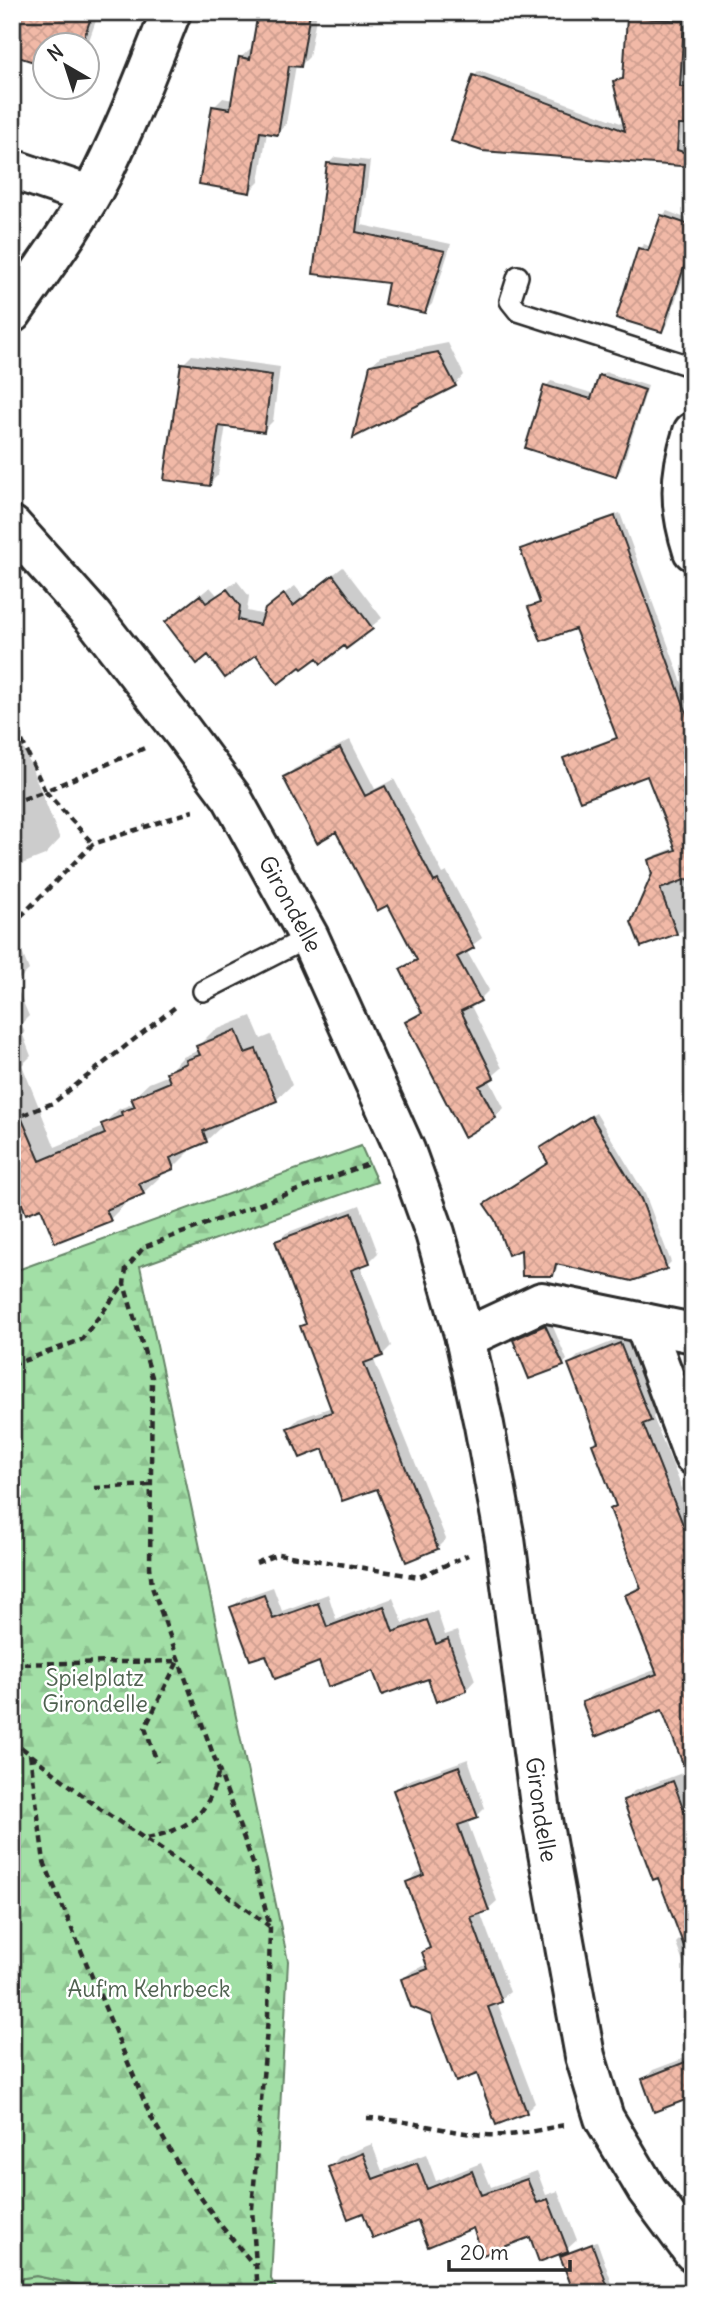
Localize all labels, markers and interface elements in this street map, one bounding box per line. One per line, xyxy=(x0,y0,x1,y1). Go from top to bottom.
north arrow xyxy=(32,32,102,102)
text: N xyxy=(43,39,68,66)
street label: Girondelle xyxy=(253,850,329,956)
park label: Spielplatz Girondelle xyxy=(42,1663,148,1718)
street label: Girondelle xyxy=(520,1755,564,1864)
park label: Auf'm Kehrbeck xyxy=(68,1974,230,2003)
scale bar xyxy=(449,2228,570,2272)
text: 20 m xyxy=(460,2239,509,2266)

